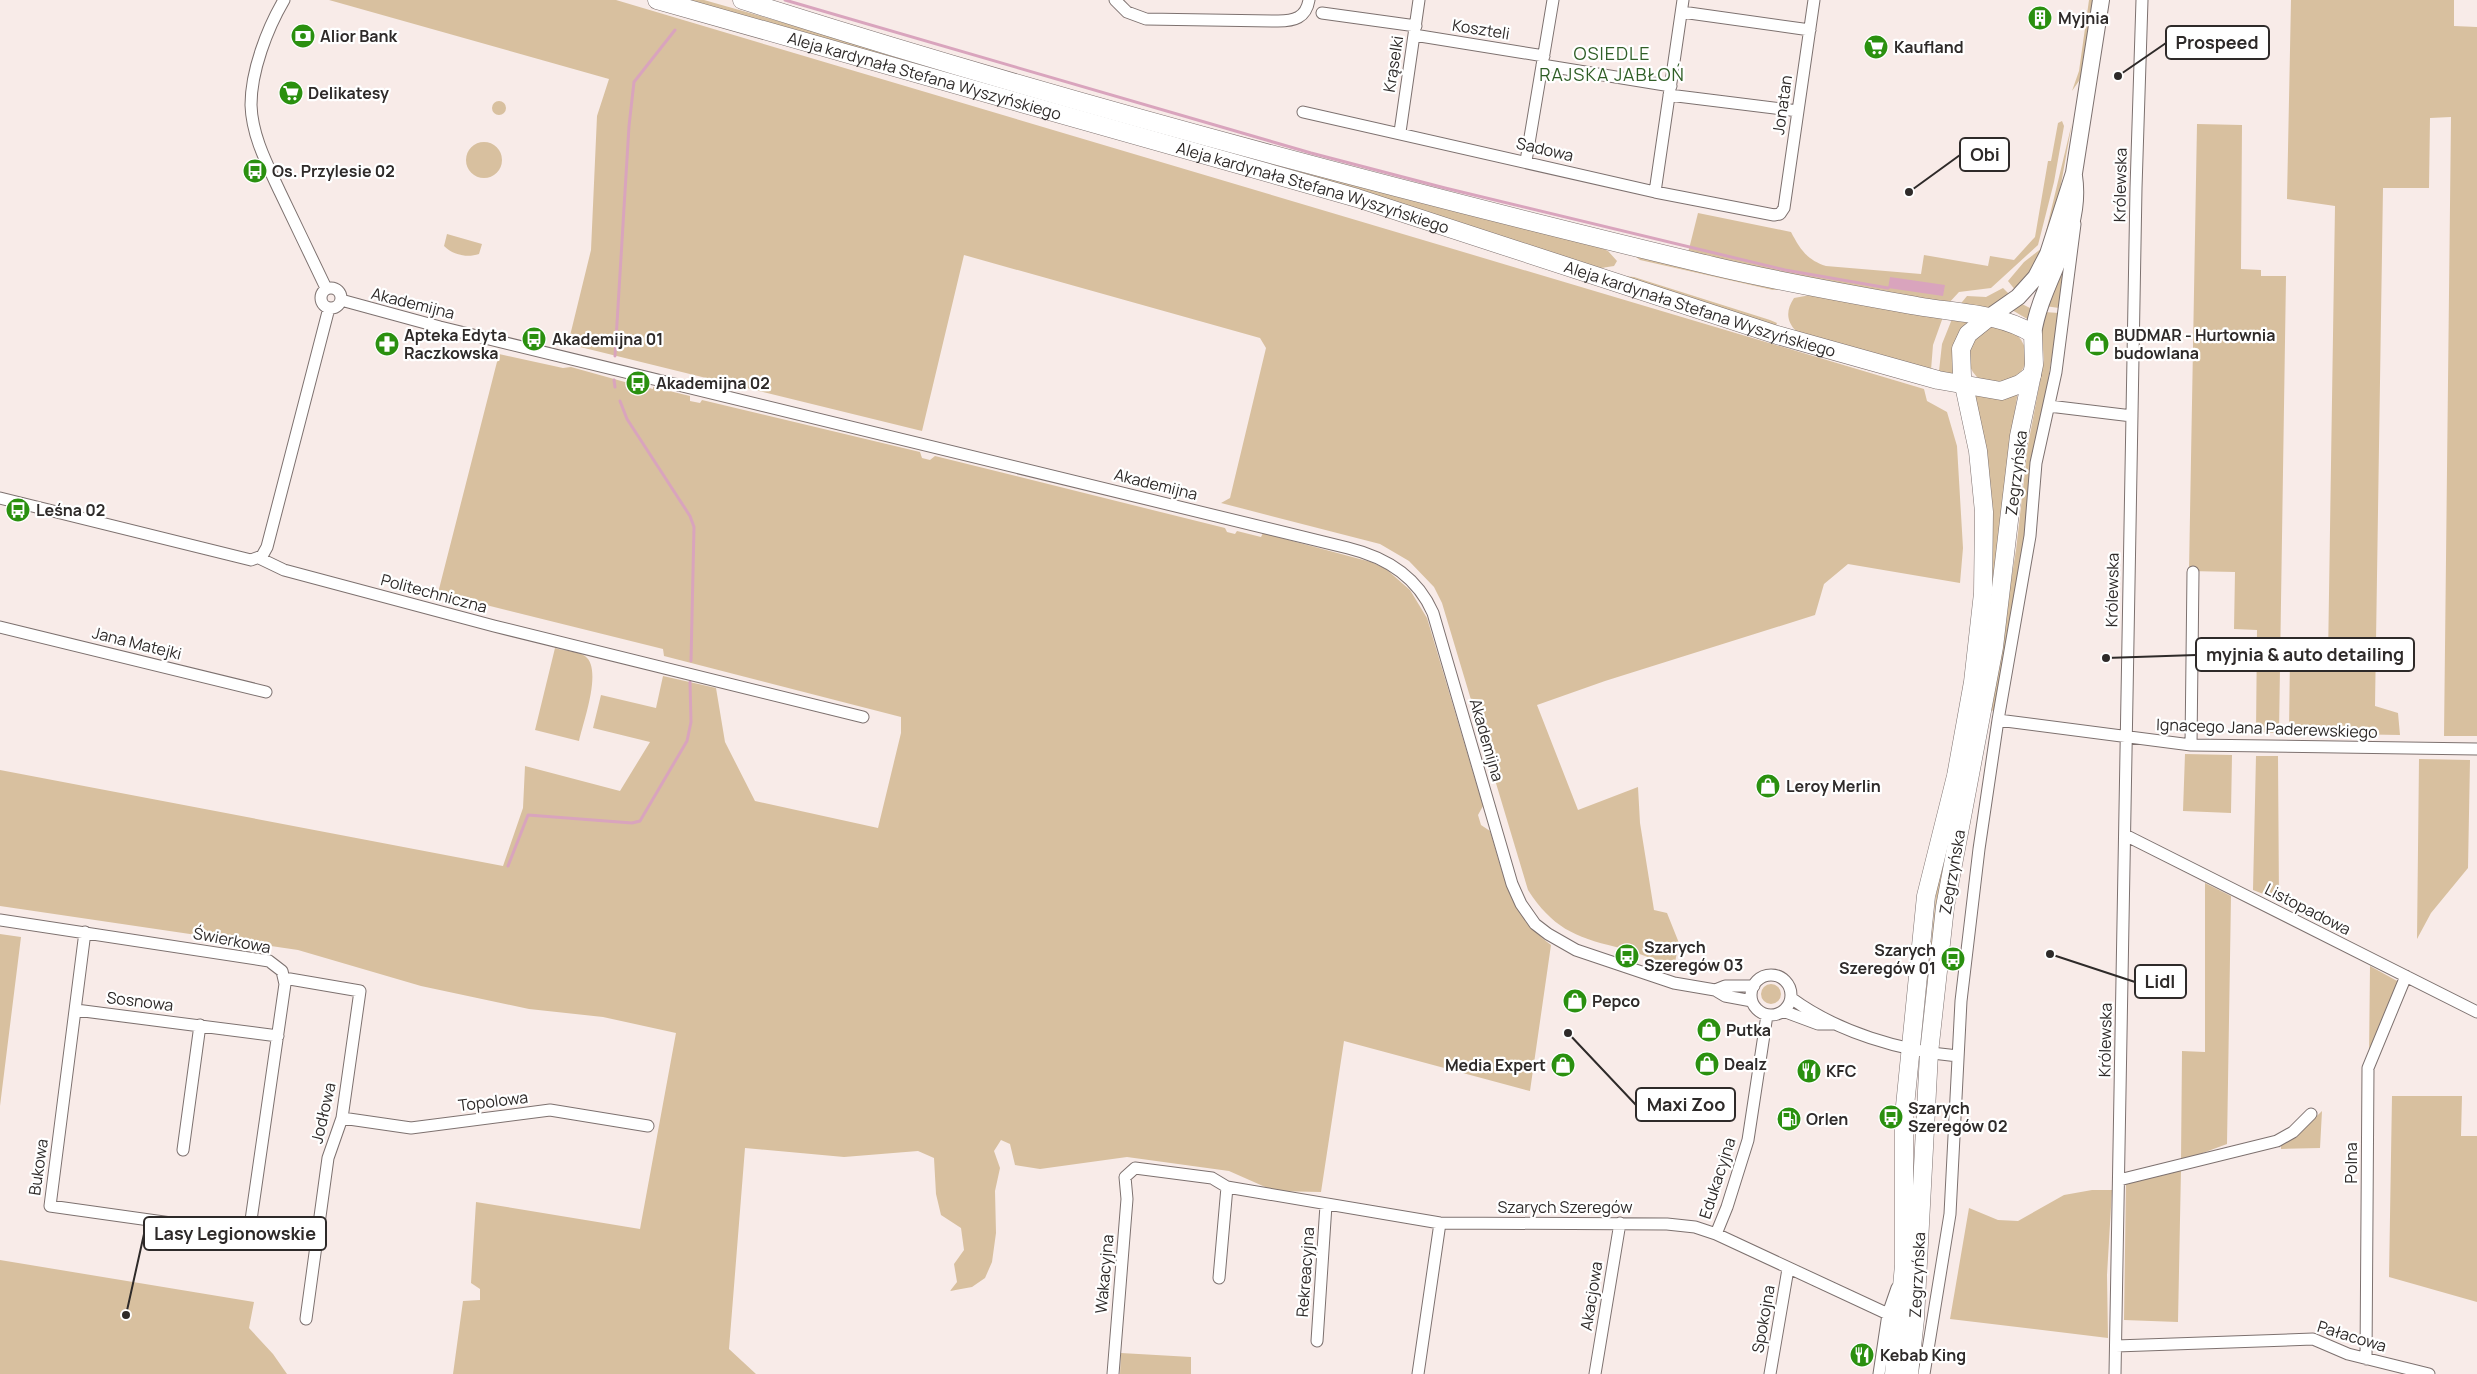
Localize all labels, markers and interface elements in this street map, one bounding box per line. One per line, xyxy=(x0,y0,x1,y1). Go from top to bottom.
building icon: Myjnia xyxy=(2027,5,2053,31)
place label: Myjnia xyxy=(2058,7,2109,29)
street label: Koszteli xyxy=(1451,14,1511,44)
bank icon: Alior Bank xyxy=(290,23,316,49)
place label: Alior Bank xyxy=(320,25,397,47)
street label: Aleja kardynała Stefana Wyszyńskiego xyxy=(785,26,1064,125)
callout: Prospeed xyxy=(2166,26,2269,59)
text: Prospeed xyxy=(2175,30,2259,54)
street label: Krąselki xyxy=(1378,34,1408,94)
supermarket icon: Kaufland xyxy=(1863,34,1889,60)
place label: Kaufland xyxy=(1894,36,1964,58)
district label: OSIEDLE RAJSKA JABŁOŃ xyxy=(1539,41,1685,86)
street label: Jonatan xyxy=(1767,74,1797,136)
supermarket icon: Delikatesy xyxy=(278,80,304,106)
place label: Delikatesy xyxy=(308,82,389,104)
street label: Sadowa xyxy=(1514,132,1576,166)
street label: Aleja kardynała Stefana Wyszyńskiego xyxy=(1174,136,1452,238)
callout: Obi xyxy=(1960,138,2009,171)
text: Obi xyxy=(1970,142,2000,166)
street label: Królewska xyxy=(2108,148,2132,222)
bus stop icon: Os. Przylesie 02 xyxy=(242,158,268,184)
place label: Os. Przylesie 02 xyxy=(272,160,395,182)
street label: Aleja kardynała Stefana Wyszyńskiego xyxy=(1562,255,1838,362)
street label: Akademijna xyxy=(369,282,457,324)
place label: Apteka Edyta Raczkowska xyxy=(404,324,507,364)
place label: BUDMAR - Hurtownia budowlana xyxy=(2114,324,2275,364)
bus stop icon: Akademijna 01 xyxy=(521,326,547,352)
place label: Akademijna 01 xyxy=(552,328,663,350)
pharmacy icon: Apteka Edyta Raczkowska xyxy=(374,331,400,357)
shop icon: BUDMAR - Hurtownia budowlana xyxy=(2084,331,2110,357)
bus stop icon: Akademijna 02 xyxy=(625,370,651,396)
place label: Akademijna 02 xyxy=(656,372,770,394)
street label: Zegrzyńska xyxy=(2000,429,2032,517)
street label: Akademijna xyxy=(1112,463,1200,505)
bus stop icon: Leśna 02 xyxy=(5,497,31,523)
place label: Leśna 02 xyxy=(36,499,105,521)
street label: Królewska xyxy=(2100,553,2124,627)
street label: Politechniczna xyxy=(378,568,490,618)
street label: Jana Matejki xyxy=(90,621,184,665)
callout: myjnia & auto detailing xyxy=(2196,638,2414,671)
text: myjnia & auto detailing xyxy=(2206,642,2404,666)
street label: Akademijna xyxy=(1465,696,1509,784)
street label: Ignacego Jana Paderewskiego xyxy=(2156,713,2378,743)
shop icon: Leroy Merlin xyxy=(1755,773,1781,799)
place label: Leroy Merlin xyxy=(1786,775,1881,797)
street label: Zegrzyńska xyxy=(1934,828,1970,916)
street label: Listopadowa xyxy=(2261,878,2355,940)
street label: Świerkowa xyxy=(191,922,273,958)
place label: Szarych Szeregów 03 xyxy=(1644,936,1743,976)
place label: Szarych Szeregów 01 xyxy=(1839,939,1936,979)
bus stop icon: Szarych Szeregów 03 xyxy=(1614,943,1640,969)
bus stop icon: Szarych Szeregów 01 xyxy=(1940,946,1966,972)
callout: Lidl xyxy=(2135,965,2186,998)
text: Lidl xyxy=(2145,969,2175,993)
street label: Sosnowa xyxy=(105,986,175,1016)
shop icon: Pepco xyxy=(1562,988,1588,1014)
place label: Pepco xyxy=(1592,990,1640,1012)
street label: Królewska xyxy=(2093,1003,2117,1077)
shop icon: Putka xyxy=(1696,1017,1722,1043)
place label: Putka xyxy=(1726,1019,1771,1041)
shop icon: Dealz xyxy=(1694,1051,1720,1077)
shop icon: Media Expert xyxy=(1550,1052,1576,1078)
place label: Dealz xyxy=(1724,1053,1767,1075)
place label: Media Expert xyxy=(1445,1054,1546,1076)
restaurant icon: KFC xyxy=(1796,1058,1822,1084)
place label: KFC xyxy=(1826,1060,1857,1082)
street label: Jodłowa xyxy=(305,1080,341,1146)
street label: Topolowa xyxy=(457,1086,529,1116)
callout: Maxi Zoo xyxy=(1636,1088,1735,1121)
text: Maxi Zoo xyxy=(1647,1092,1725,1116)
place label: Szarych Szeregów 02 xyxy=(1908,1097,2007,1137)
bus stop icon: Szarych Szeregów 02 xyxy=(1878,1104,1904,1130)
fuel station icon: Orlen xyxy=(1776,1106,1802,1132)
place label: Orlen xyxy=(1806,1108,1848,1130)
street label: Edukacyjna xyxy=(1694,1135,1740,1221)
street label: Bukowa xyxy=(23,1137,53,1197)
street label: Polna xyxy=(2340,1142,2362,1184)
street label: Szarych Szeregów xyxy=(1498,1196,1633,1218)
callout: Lasy Legionowskie xyxy=(144,1217,326,1250)
text: Lasy Legionowskie xyxy=(154,1221,316,1245)
street label: Rekreacyjna xyxy=(1291,1226,1319,1318)
street label: Zegrzyńska xyxy=(1904,1232,1930,1318)
street label: Wakacyjna xyxy=(1090,1234,1118,1314)
street label: Akacjowa xyxy=(1575,1260,1607,1332)
street label: Spokojna xyxy=(1746,1283,1780,1355)
street label: Pałacowa xyxy=(2315,1315,2389,1357)
restaurant icon: Kebab King xyxy=(1849,1342,1875,1368)
place label: Kebab King xyxy=(1880,1344,1966,1366)

